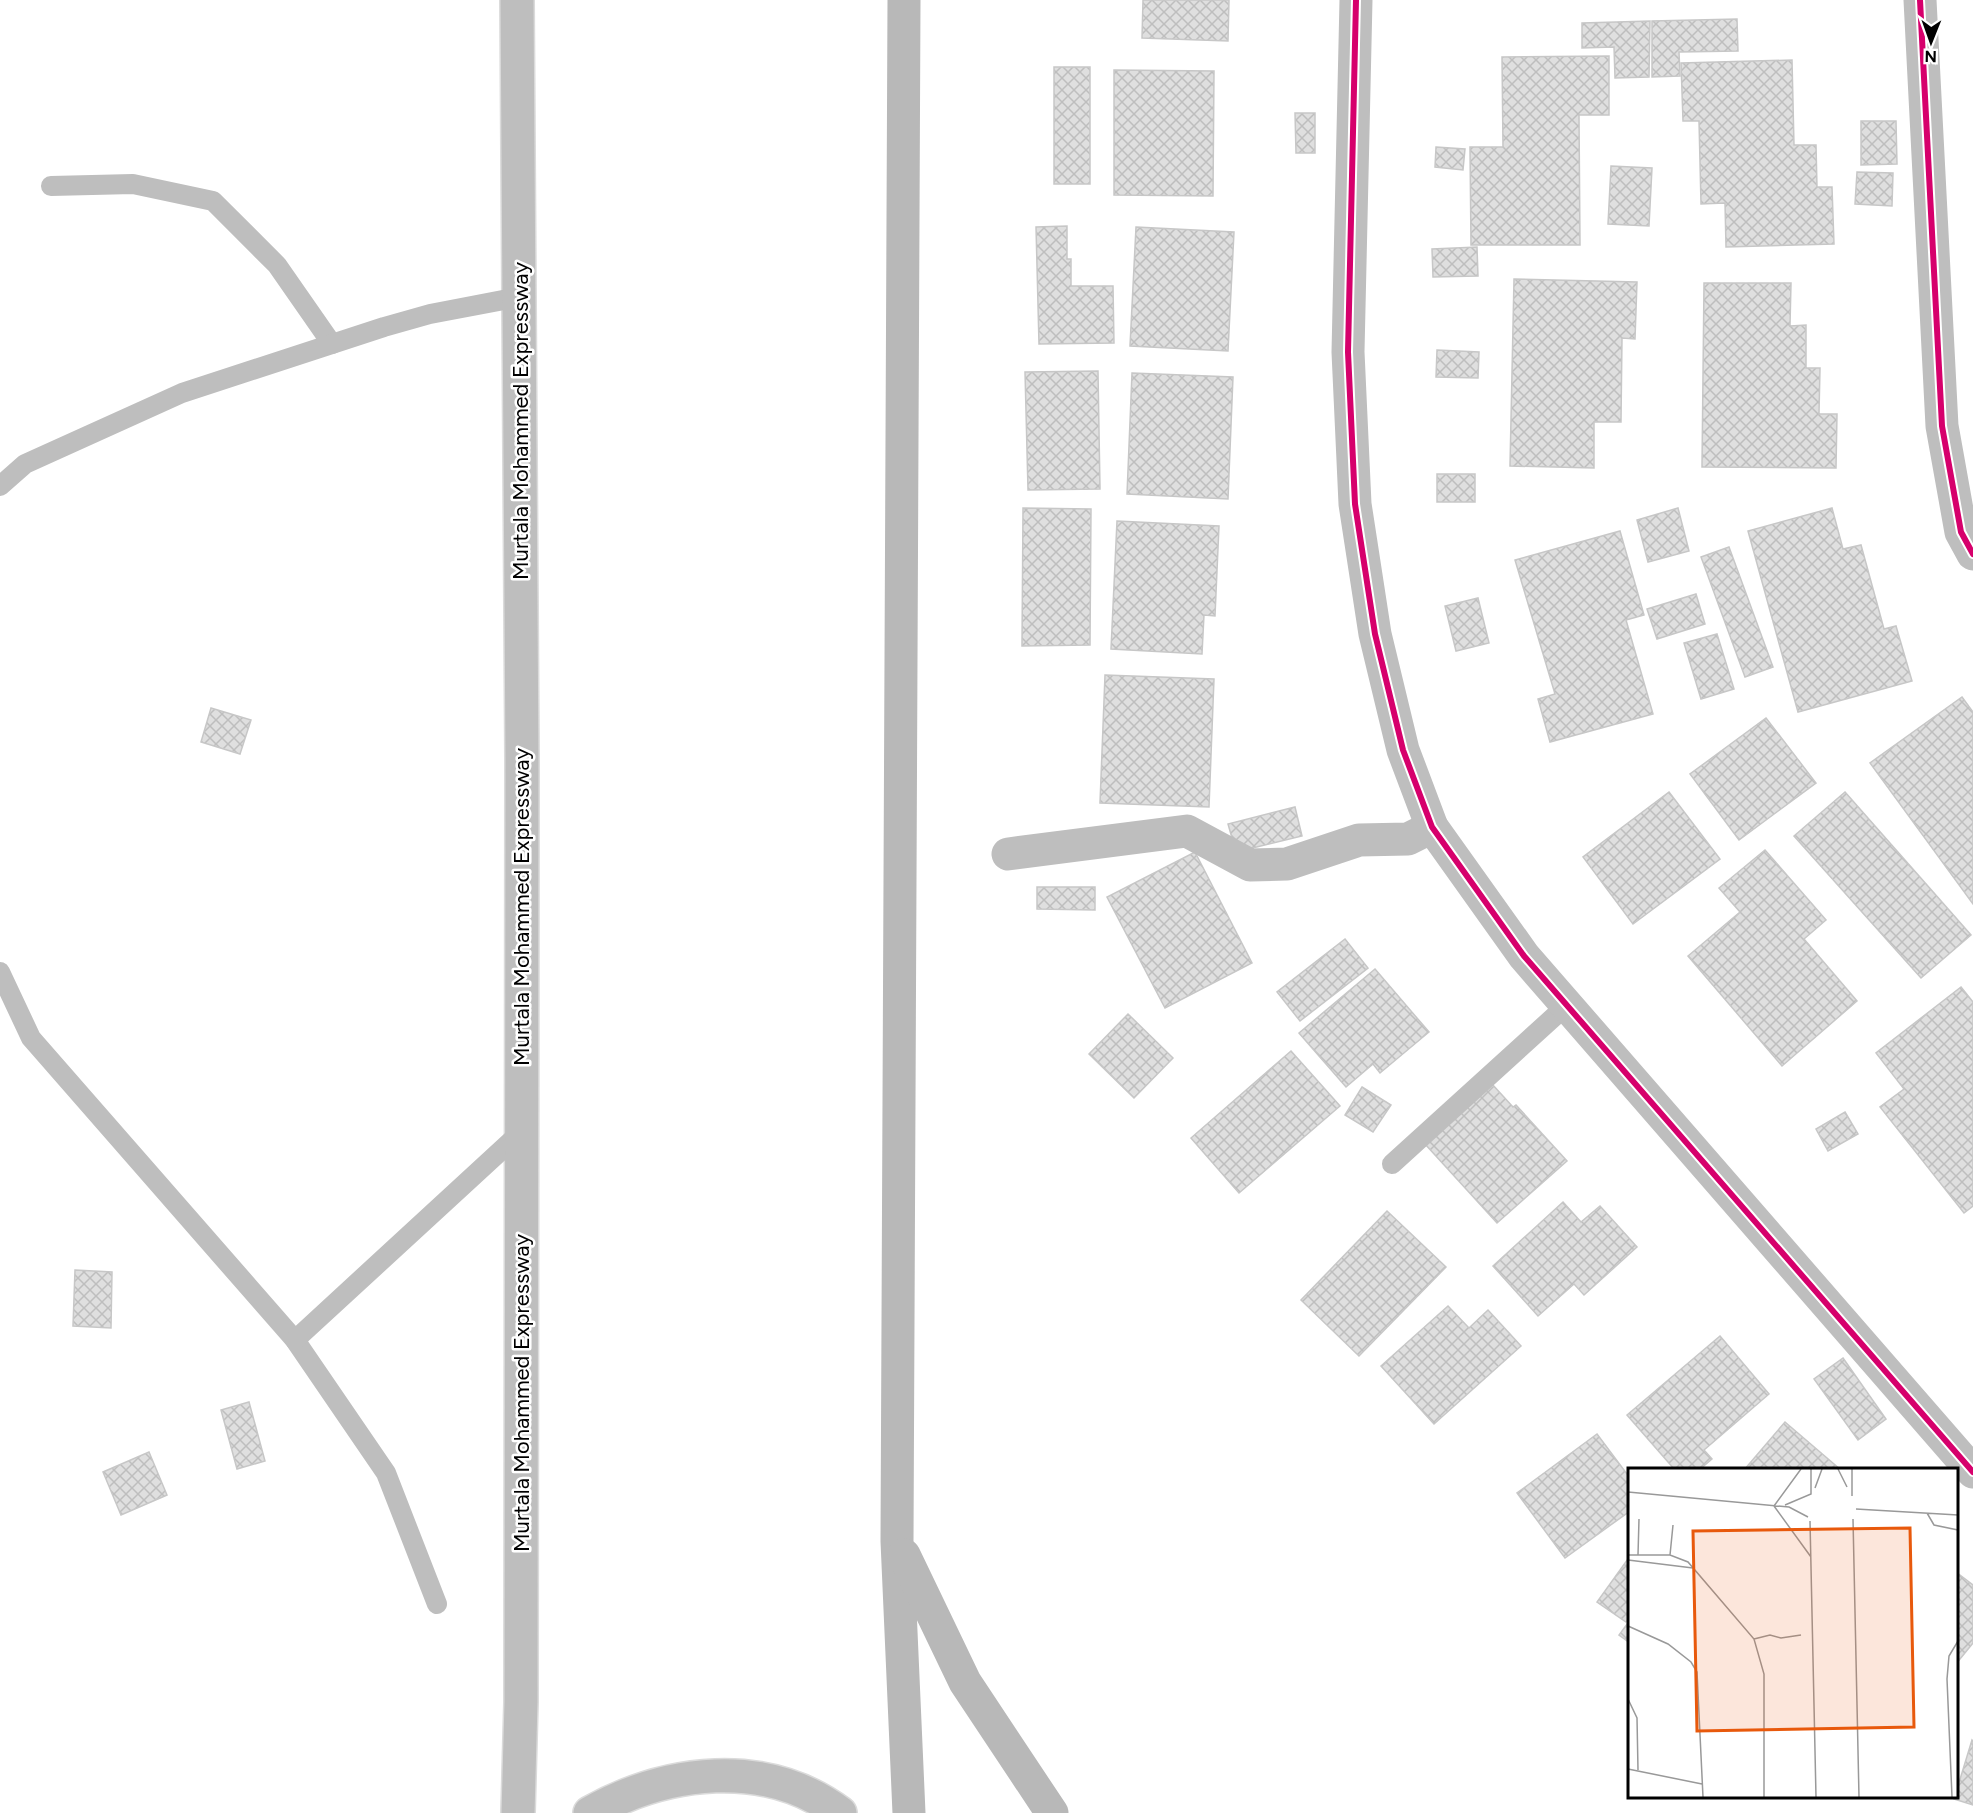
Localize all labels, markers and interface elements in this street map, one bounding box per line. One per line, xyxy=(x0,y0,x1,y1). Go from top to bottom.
north arrow xyxy=(1901,12,1961,72)
text: N xyxy=(1924,47,1937,66)
street label: Murtala Mohammed Expressway xyxy=(507,262,534,580)
street label: Murtala Mohammed Expressway xyxy=(508,748,535,1066)
street label: Murtala Mohammed Expressway xyxy=(508,1234,535,1552)
inset map xyxy=(1628,1468,1958,1798)

